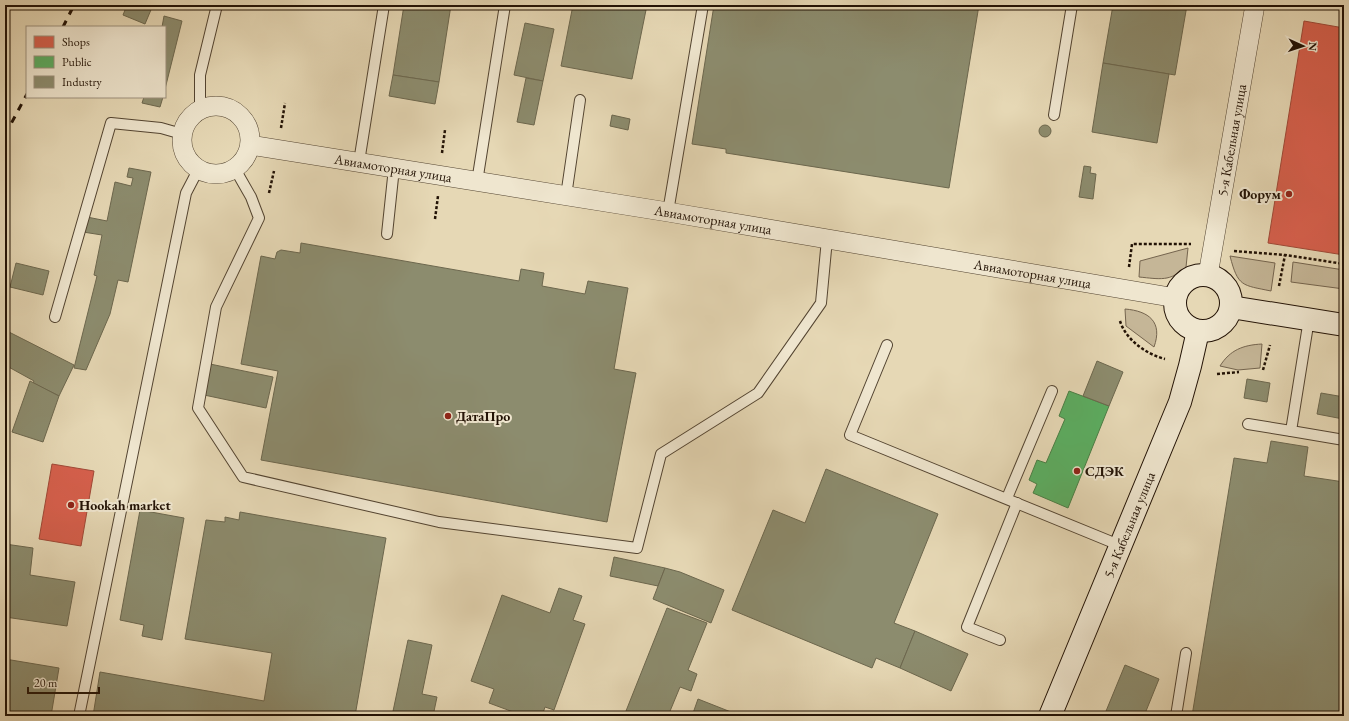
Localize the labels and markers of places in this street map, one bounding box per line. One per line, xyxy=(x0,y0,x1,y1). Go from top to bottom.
place label: Форум xyxy=(1239,185,1282,203)
marker: Форум xyxy=(1284,189,1294,199)
place label: ДатаПро xyxy=(456,407,510,425)
marker: ДатаПро xyxy=(443,411,453,421)
place label: СДЭК xyxy=(1085,462,1125,480)
marker: СДЭК xyxy=(1072,466,1082,476)
place label: Hookah market xyxy=(79,496,171,514)
marker: Hookah market xyxy=(66,500,76,510)

